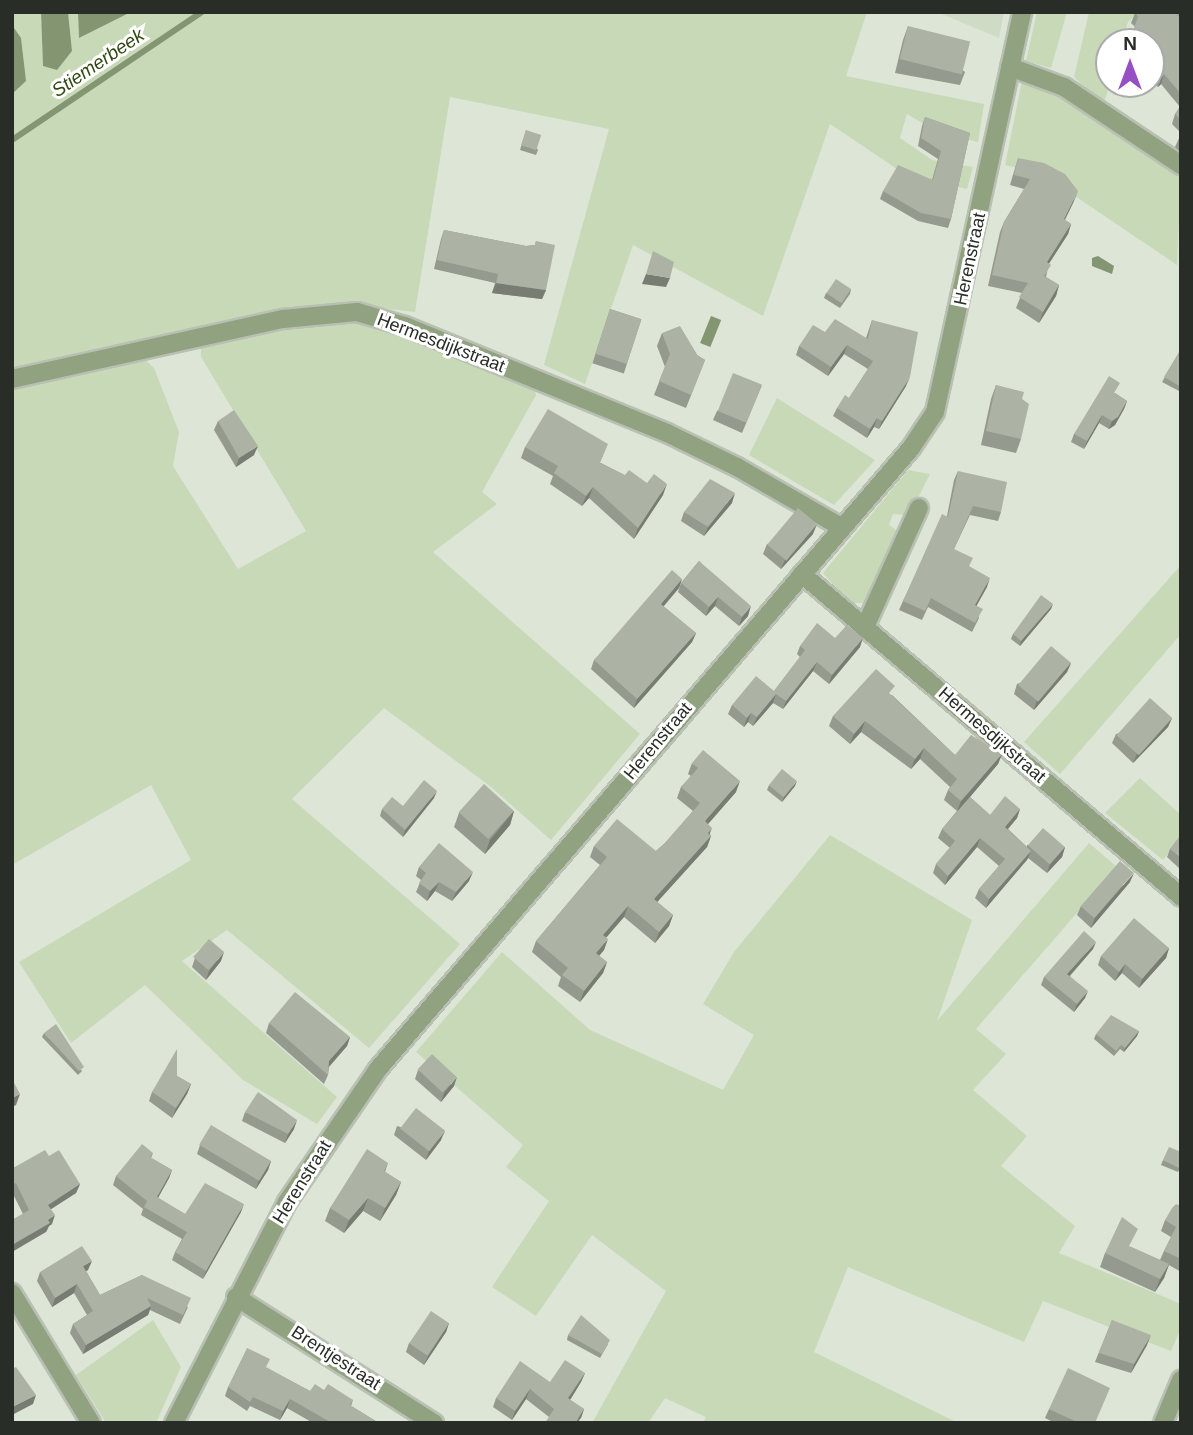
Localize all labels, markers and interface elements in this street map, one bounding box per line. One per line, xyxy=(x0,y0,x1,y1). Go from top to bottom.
water label: Stiemerbeek xyxy=(47,24,149,102)
north arrow xyxy=(1095,28,1165,98)
text: N xyxy=(1123,33,1137,54)
street label: Herenstraat xyxy=(950,211,990,307)
street label: Hermesdijkstraat xyxy=(374,309,508,377)
street label: Hermesdijkstraat xyxy=(934,683,1050,787)
street label: Herenstraat xyxy=(620,698,696,784)
street label: Herenstraat xyxy=(268,1136,336,1228)
street label: Brentjestraat xyxy=(287,1321,385,1395)

